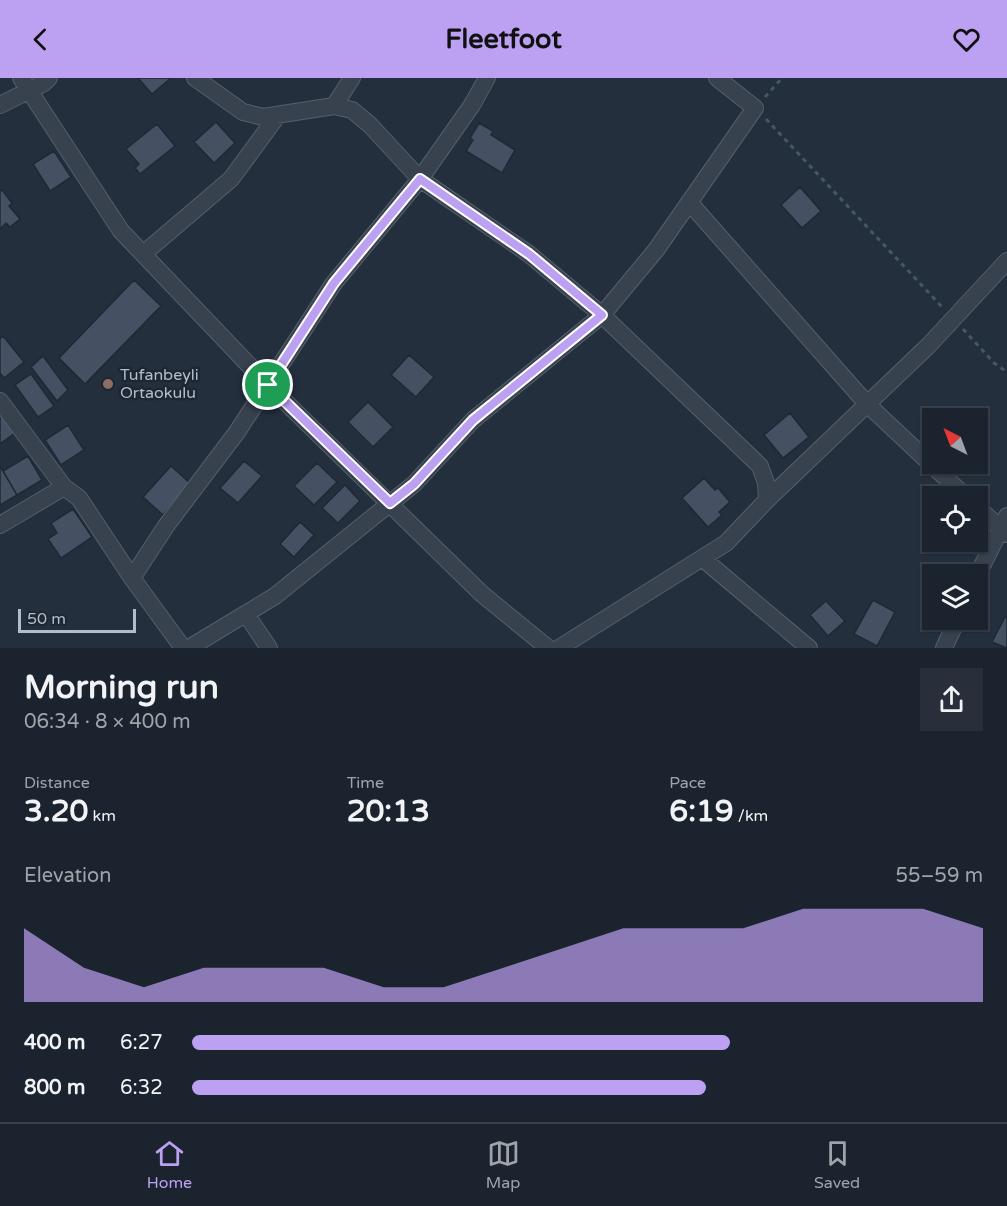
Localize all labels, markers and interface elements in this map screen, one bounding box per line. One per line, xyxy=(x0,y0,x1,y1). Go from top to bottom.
icon: back xyxy=(24,23,57,56)
text: Fleetfoot xyxy=(445,23,562,56)
icon: heart xyxy=(950,23,983,56)
pin xyxy=(242,359,293,410)
place label: Tufanbeyli Ortaokulu xyxy=(120,365,199,403)
icon: arrive xyxy=(251,368,284,401)
marker: Tufanbeyli Ortaokulu xyxy=(101,377,115,391)
north arrow xyxy=(922,408,988,474)
map controls xyxy=(922,408,988,630)
button: locate xyxy=(922,486,988,552)
button: layers xyxy=(922,564,988,630)
scale bar xyxy=(18,606,136,634)
text: 50 m xyxy=(27,609,66,629)
text: Morning run xyxy=(24,668,219,707)
button: share xyxy=(920,668,983,731)
text: 06:34 · 8 × 400 m xyxy=(24,710,191,734)
text: Distance xyxy=(24,773,90,793)
text: Time xyxy=(347,773,384,793)
text: Pace xyxy=(669,773,706,793)
text: 3.20 xyxy=(24,793,88,830)
text: 20:13 xyxy=(347,793,430,830)
text: 6:19 xyxy=(669,793,734,830)
text: km xyxy=(88,806,116,826)
text: /km xyxy=(734,806,768,826)
text: Elevation xyxy=(24,864,111,888)
text: 55–59 m xyxy=(896,864,983,888)
text: 400 m xyxy=(24,1031,85,1055)
text: 6:27 xyxy=(120,1031,163,1055)
text: 800 m xyxy=(24,1076,85,1100)
text: 6:32 xyxy=(120,1076,163,1100)
tab: Home xyxy=(147,1137,192,1193)
tab: Map xyxy=(486,1137,520,1193)
tab: Saved xyxy=(814,1137,860,1193)

